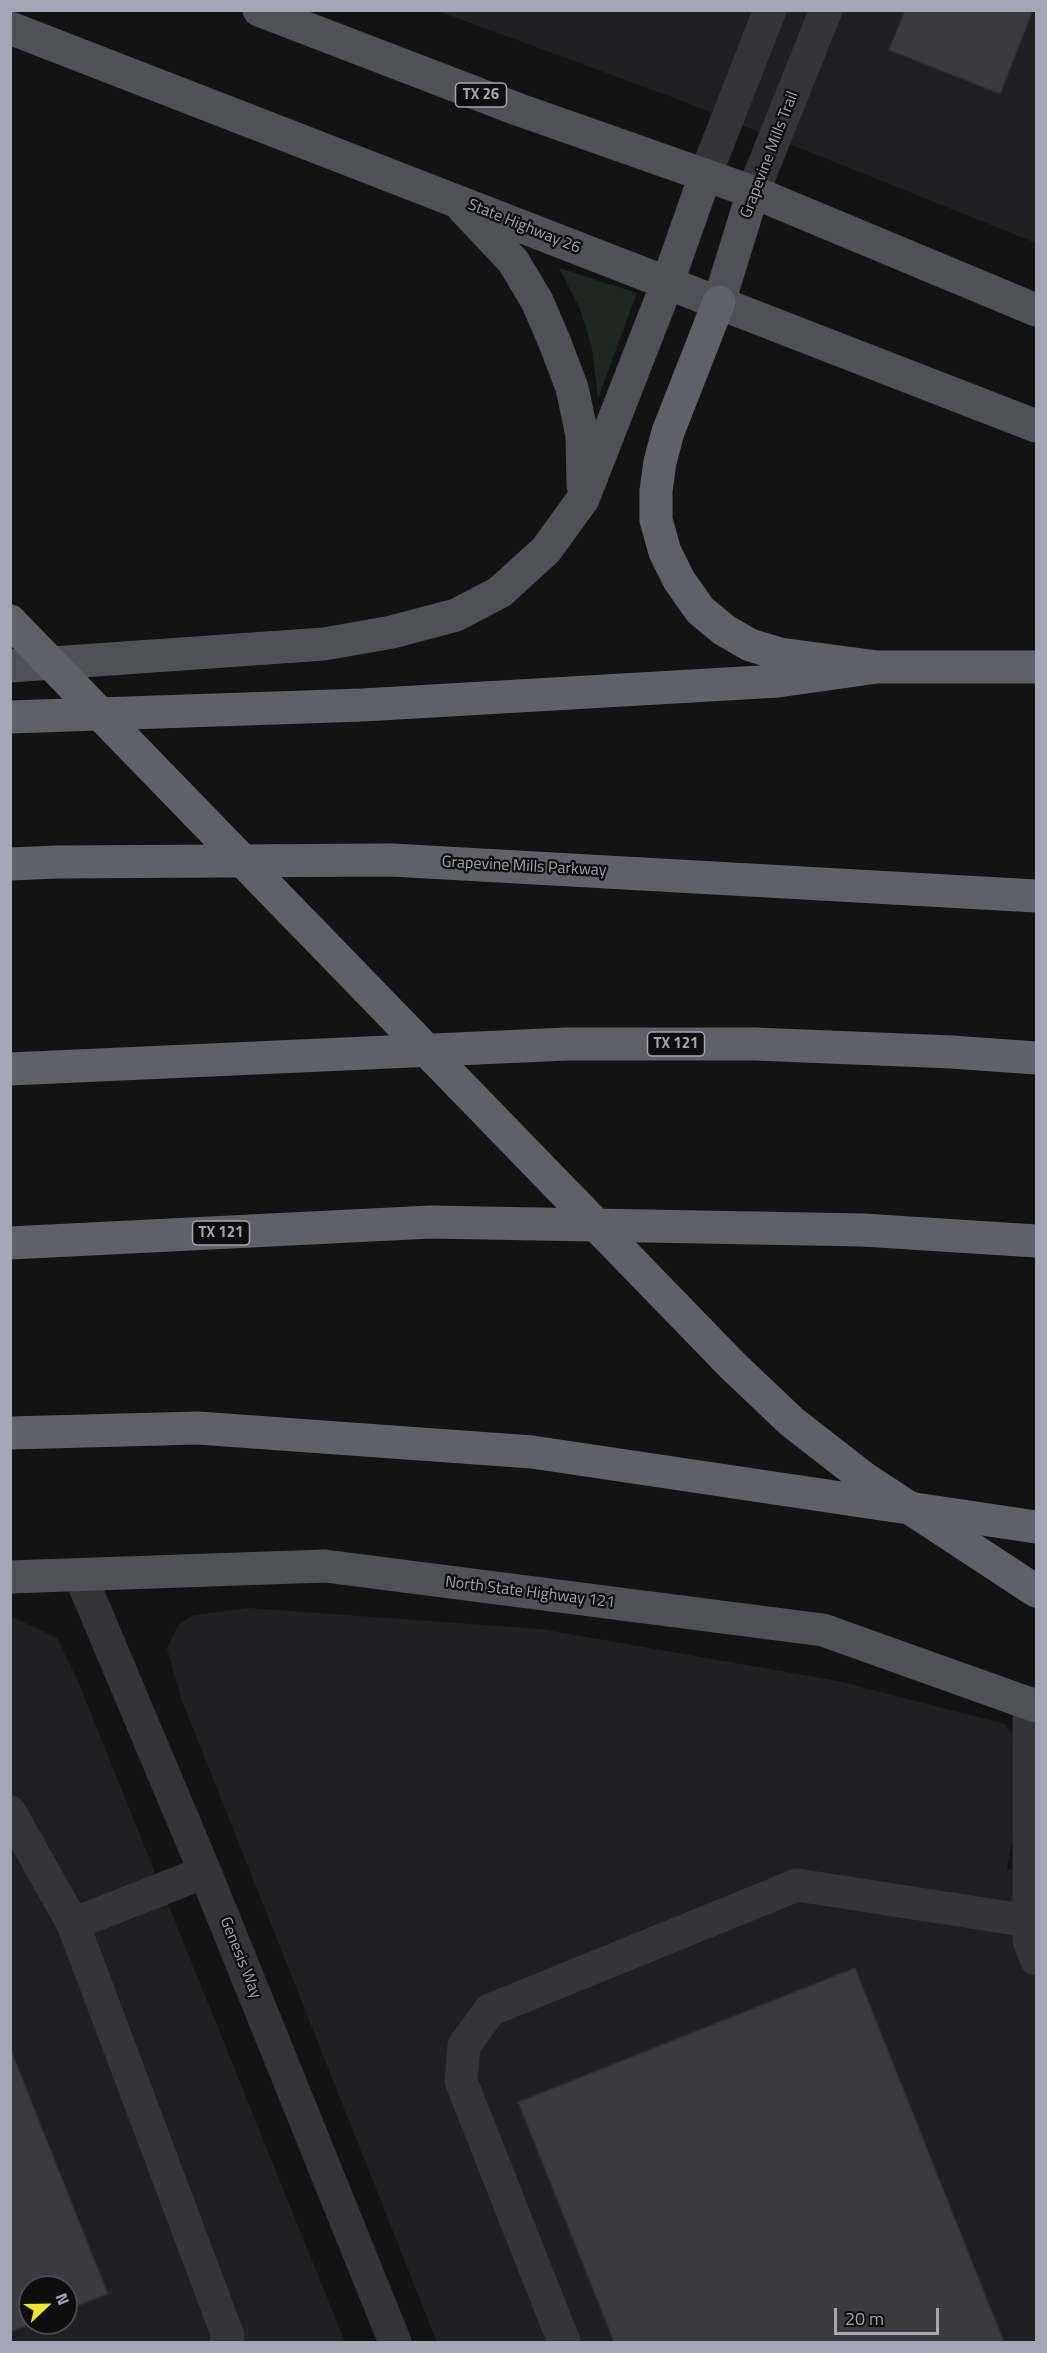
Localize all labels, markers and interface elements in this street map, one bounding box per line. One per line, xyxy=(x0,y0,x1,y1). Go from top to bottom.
road number: TX 26 xyxy=(456,83,506,107)
street label: Grapevine Mills Trail xyxy=(737,89,803,221)
street label: State Highway 26 xyxy=(465,196,583,258)
street label: Grapevine Mills Parkway xyxy=(441,853,607,881)
road number: TX 121 xyxy=(648,1032,704,1056)
road number: TX 121 xyxy=(192,1221,250,1245)
street label: North State Highway 121 xyxy=(444,1573,616,1613)
street label: Genesis Way xyxy=(215,1914,265,2002)
north arrow xyxy=(18,2275,78,2335)
text: N xyxy=(50,2289,76,2309)
scale bar xyxy=(837,2296,942,2334)
text: 20 m xyxy=(845,2305,884,2332)

